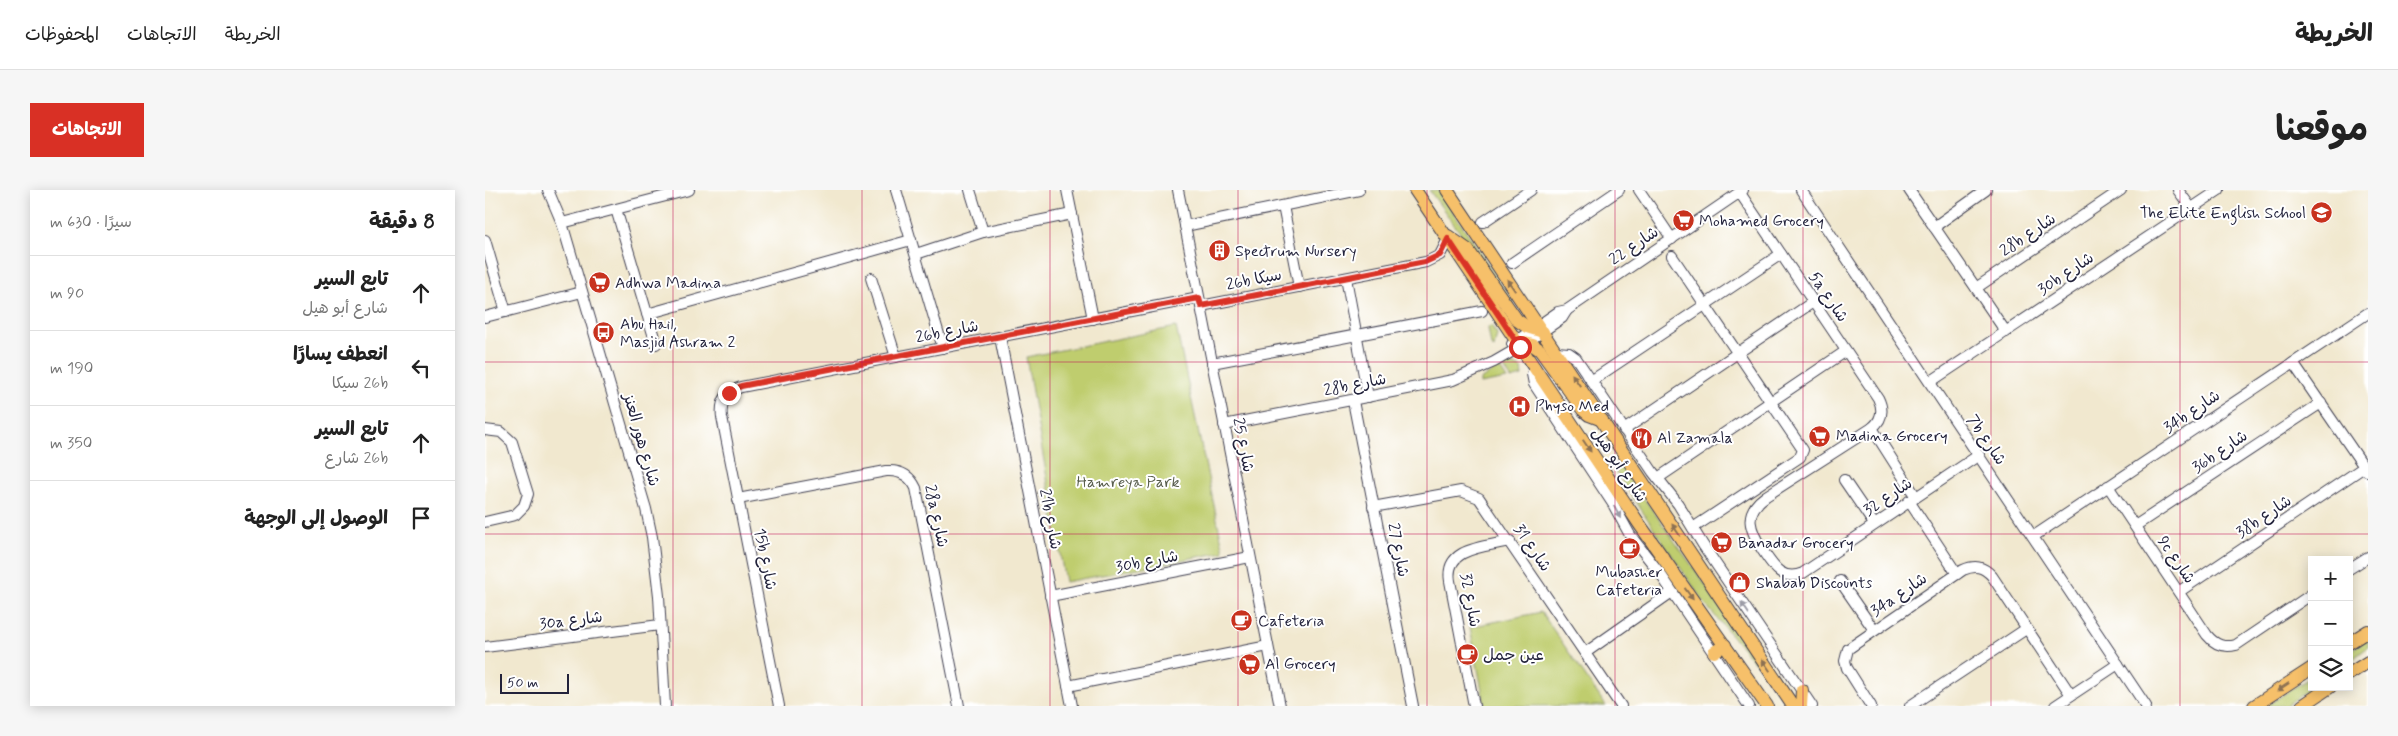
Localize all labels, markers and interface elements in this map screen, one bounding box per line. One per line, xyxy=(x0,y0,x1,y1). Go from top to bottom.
text: الخريطة xyxy=(2295,19,2373,50)
text: المحفوظات xyxy=(25,23,99,47)
text: الاتجاهات xyxy=(127,23,197,47)
text: الخريطة xyxy=(225,23,281,47)
button: الاتجاهات xyxy=(30,103,144,157)
text: موقعنا xyxy=(2275,107,2368,153)
school or university icon: The Elite English School xyxy=(2310,201,2334,225)
place label: The Elite English School xyxy=(2140,203,2306,225)
text: 8 دقيقة xyxy=(369,208,435,236)
supermarket icon: Mohamed Grocery xyxy=(1671,209,1695,233)
street label: 28b شارع xyxy=(1996,209,2060,261)
place label: Mohamed Grocery xyxy=(1699,211,1824,232)
text: سيرًا · 630 m xyxy=(50,212,132,233)
street label: شارع 22 xyxy=(1605,222,1663,270)
building icon: Spectrum Nursery xyxy=(1207,239,1231,263)
place label: Spectrum Nursery xyxy=(1235,241,1357,262)
street label: 30b شارع xyxy=(2034,248,2098,300)
street label: 26b سيكا xyxy=(1224,264,1284,296)
text: تابع السير xyxy=(315,267,388,292)
street label: 5a شارع xyxy=(1803,268,1853,326)
supermarket icon: Adhwa Madina xyxy=(587,271,611,295)
place label: Adhwa Madina xyxy=(615,273,721,294)
one-way arrow xyxy=(1506,278,1516,292)
icon: ahead xyxy=(407,279,435,307)
text: 90 m xyxy=(50,283,84,304)
text: شارع أبو هيل xyxy=(302,298,388,319)
place label: Abu Hail, Masjid Ashram 2 xyxy=(620,314,736,353)
street label: 26b شارع xyxy=(914,316,980,348)
bus stop icon: Abu Hail, Masjid Ashram 2 xyxy=(592,321,616,345)
route start xyxy=(1509,336,1532,359)
text: انعطف يسارًا xyxy=(293,342,388,367)
icon: left xyxy=(407,354,435,382)
text: 190 m xyxy=(50,358,93,379)
street label: 28b شارع xyxy=(1322,369,1388,401)
text: 26b سيكا xyxy=(332,373,388,394)
one-way arrow xyxy=(1571,374,1581,387)
route end xyxy=(718,382,741,405)
street label: 34b شارع xyxy=(2160,385,2224,439)
street label: شارع هور العنز xyxy=(617,389,664,489)
hospital icon: Physo Med xyxy=(1507,394,1531,418)
place label: Physo Med xyxy=(1535,396,1609,417)
street label: 7b شارع xyxy=(1961,411,2011,469)
street label: شارع 25 xyxy=(1227,416,1259,474)
text: تابع السير xyxy=(315,417,388,442)
street label: شارع أبو هيل xyxy=(1586,424,1652,506)
supermarket icon: Madina Grocery xyxy=(1808,424,1832,448)
restaurant icon: Al Zamala xyxy=(1629,426,1653,450)
place label: Madina Grocery xyxy=(1836,426,1948,447)
street label: 36b شارع xyxy=(2188,426,2252,478)
place label: Al Zamala xyxy=(1657,428,1733,449)
icon: ahead xyxy=(407,429,435,457)
text: 350 m xyxy=(50,433,92,454)
one-way arrow xyxy=(1582,439,1592,452)
text: 26b شارع xyxy=(324,448,388,469)
park label: Hamreya Park xyxy=(1076,472,1180,493)
street label: شارع 32 xyxy=(1859,473,1917,521)
street label: 28a شارع xyxy=(919,483,953,549)
street label: 21b شارع xyxy=(1034,487,1066,551)
street label: 38b شارع xyxy=(2232,491,2296,543)
icon: arrive xyxy=(407,504,435,532)
one-way arrow xyxy=(1613,505,1621,519)
text: الوصول إلى الوجهة xyxy=(244,506,388,531)
street label: شارع 31 xyxy=(1508,520,1556,576)
street label: شارع 27 xyxy=(1382,521,1414,579)
one-way arrow xyxy=(1671,523,1681,537)
street label: 15b شارع xyxy=(749,526,781,592)
supermarket icon: Banadar Grocery xyxy=(1710,531,1734,555)
street label: 9c شارع xyxy=(2152,532,2200,588)
place label: Banadar Grocery xyxy=(1738,533,1854,554)
cafe icon: Mubasher Cafeteria xyxy=(1617,536,1641,560)
street label: 30b شارع xyxy=(1114,546,1180,578)
map controls xyxy=(2308,556,2353,691)
button: + xyxy=(2308,556,2353,601)
place label: Mubasher Cafeteria xyxy=(1596,562,1663,601)
street label: 34a شارع xyxy=(1867,568,1931,622)
street label: شارع 32 xyxy=(1455,571,1485,629)
shop icon: Shabab Discounts xyxy=(1728,571,1752,595)
place label: Shabab Discounts xyxy=(1756,573,1872,594)
one-way arrow xyxy=(1684,587,1694,601)
one-way arrow xyxy=(1740,601,1750,615)
button: − xyxy=(2308,601,2353,646)
street label: 30a شارع xyxy=(538,607,604,635)
cafe icon: Cafeteria xyxy=(1230,609,1254,633)
place label: Cafeteria xyxy=(1258,611,1324,632)
cafe icon: عين جمل xyxy=(1455,643,1479,667)
place label: عين جمل xyxy=(1483,645,1544,666)
button: layers xyxy=(2308,646,2353,691)
supermarket icon: Al Grocery xyxy=(1237,652,1261,676)
place label: Al Grocery xyxy=(1265,654,1336,675)
one-way arrow xyxy=(1761,659,1771,672)
scale bar xyxy=(500,671,569,694)
text: 50 m xyxy=(507,674,538,692)
one-way arrow xyxy=(2276,682,2290,692)

